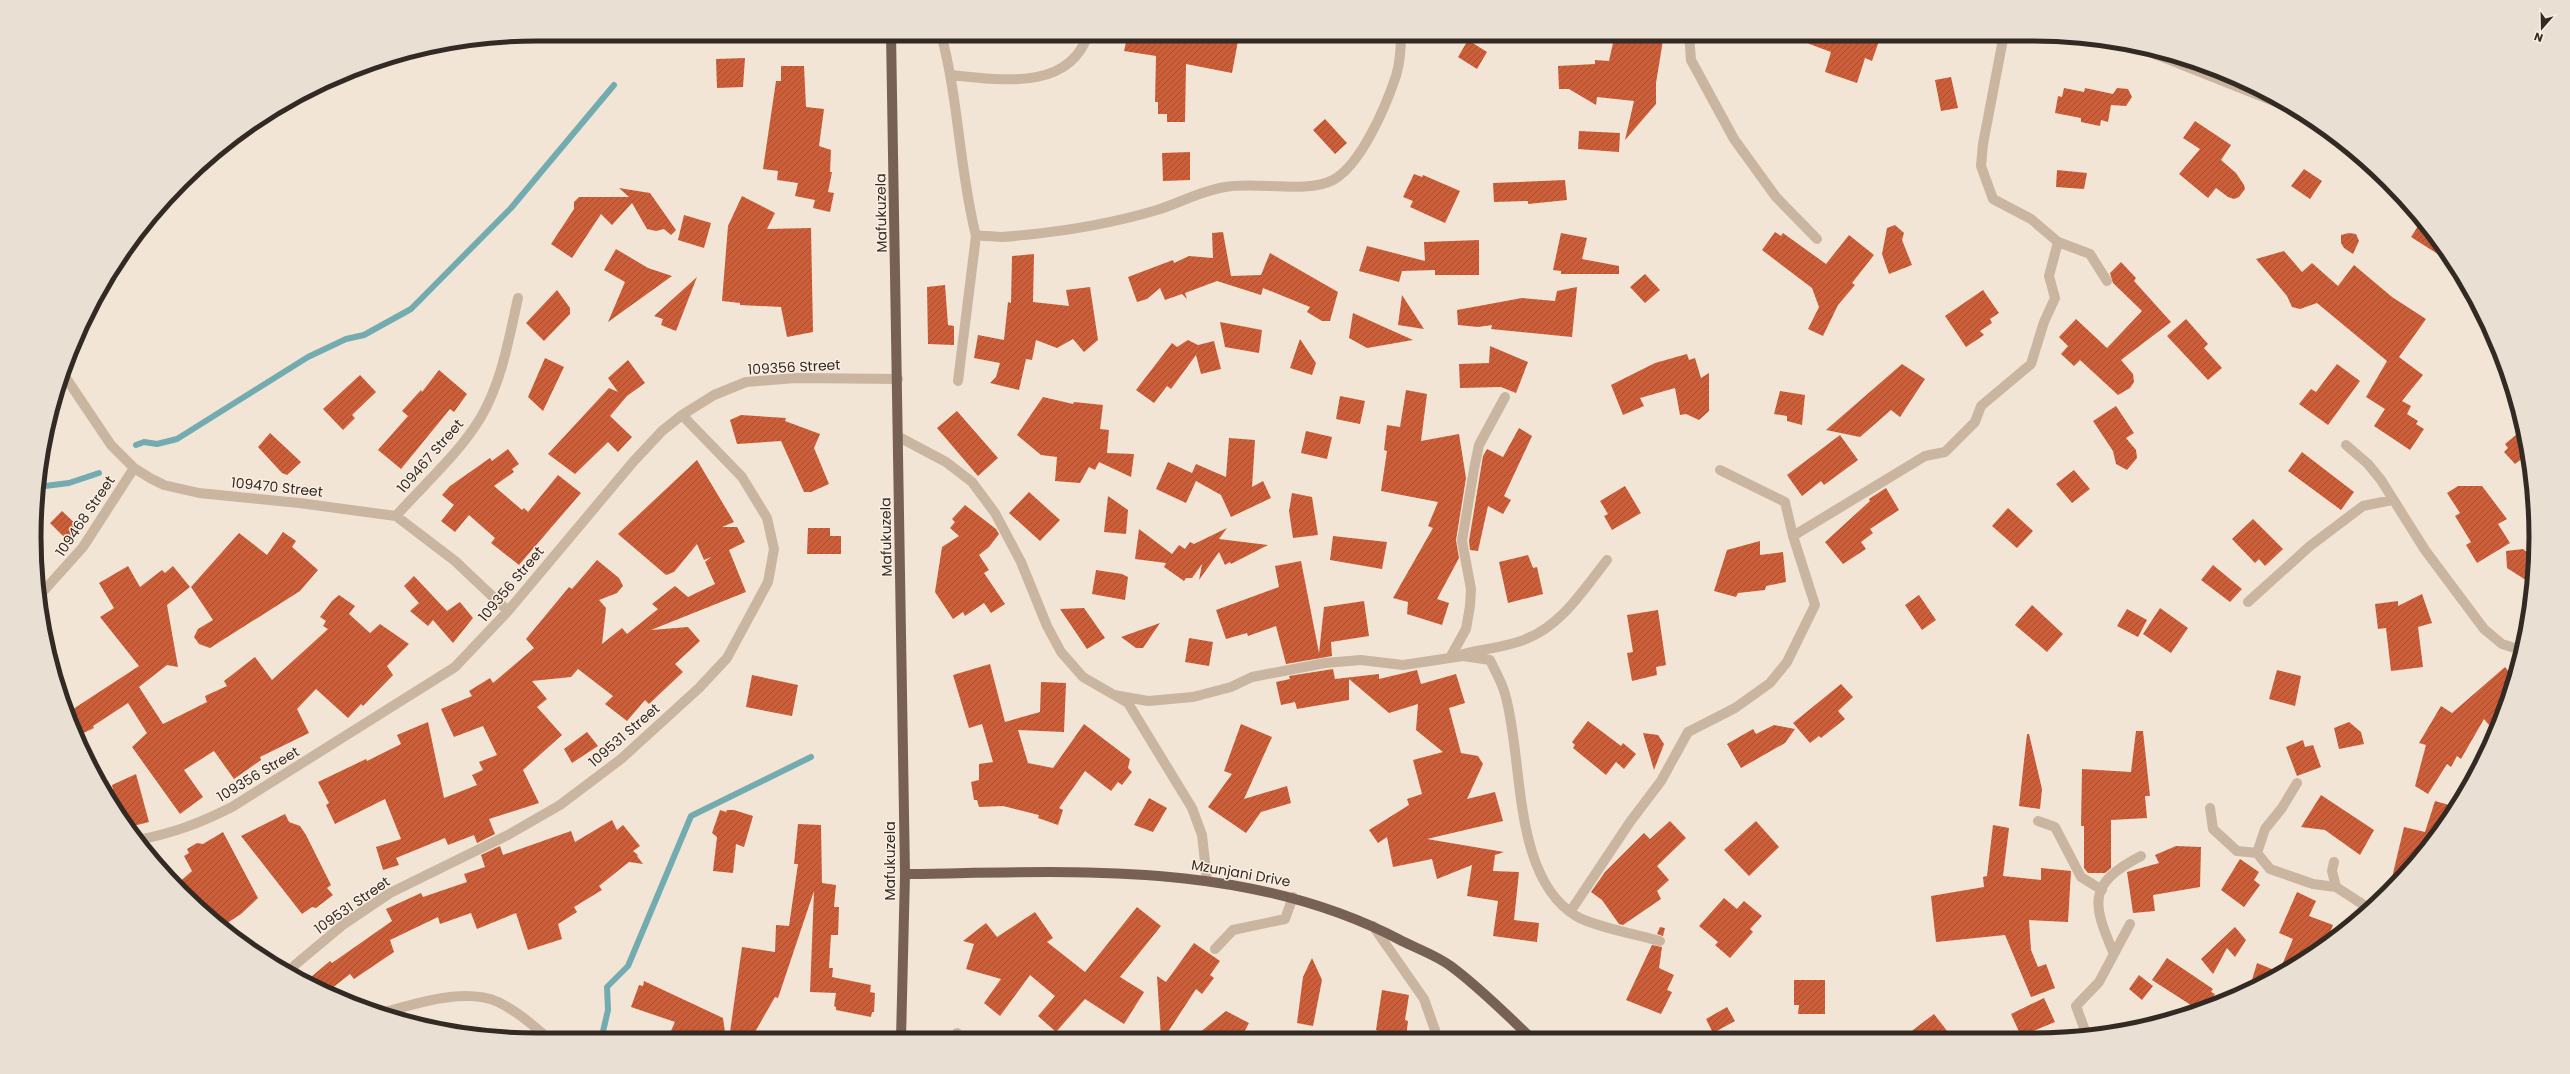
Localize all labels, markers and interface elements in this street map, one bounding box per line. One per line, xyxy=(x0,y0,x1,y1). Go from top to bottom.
north arrow xyxy=(2522,8,2562,48)
text: N xyxy=(2532,28,2545,46)
street label: Mafukuzela xyxy=(870,173,892,253)
street label: 109356 Street xyxy=(747,355,841,379)
street label: 109467 Street xyxy=(392,415,468,497)
street label: 109468 Street xyxy=(51,472,119,560)
street label: 109470 Street xyxy=(230,472,324,502)
street label: Mafukuzela xyxy=(875,497,897,577)
street label: 109356 Street xyxy=(474,542,548,626)
street label: 109531 Street xyxy=(584,698,664,772)
street label: 109356 Street xyxy=(213,742,303,806)
street label: Mafukuzela xyxy=(880,821,900,901)
street label: Mzunjani Drive xyxy=(1190,854,1293,892)
street label: 109531 Street xyxy=(310,871,394,939)

